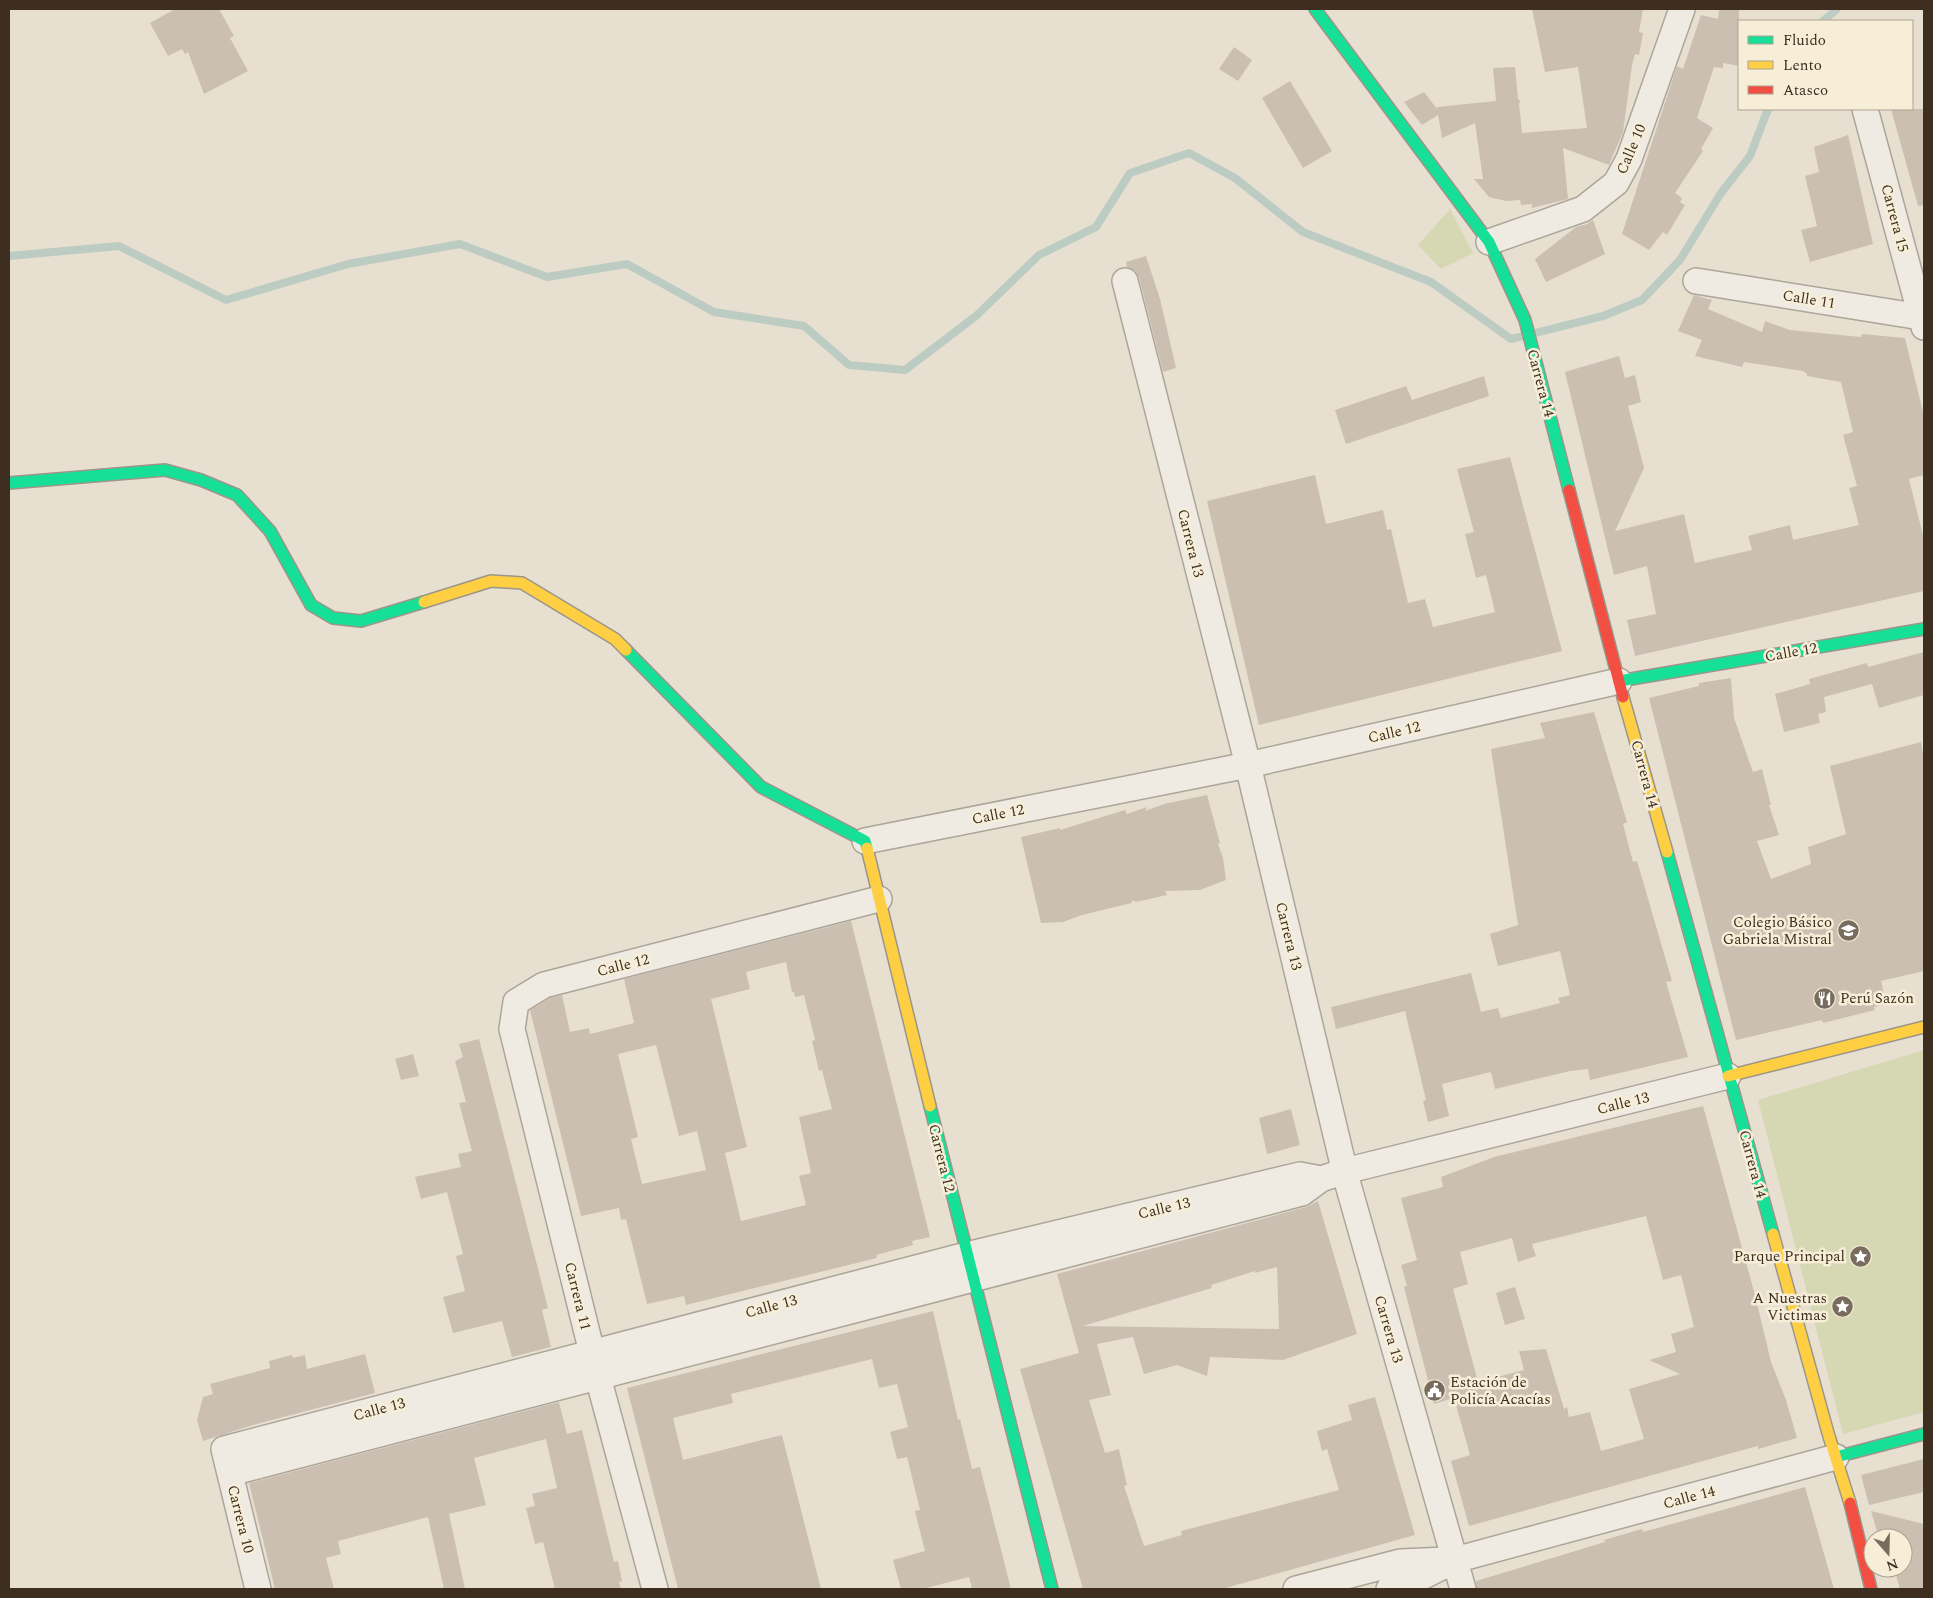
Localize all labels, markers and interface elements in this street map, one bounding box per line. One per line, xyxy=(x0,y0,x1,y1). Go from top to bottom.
legend xyxy=(1738,20,1913,110)
text: Fluido xyxy=(1783,29,1826,52)
text: Lento xyxy=(1783,54,1822,77)
text: Atasco xyxy=(1783,79,1828,102)
street label: Calle 10 xyxy=(1611,120,1652,178)
street label: Carrera 15 xyxy=(1874,182,1915,255)
street label: Calle 11 xyxy=(1781,284,1837,315)
street label: Carrera 14 xyxy=(1520,347,1561,420)
street label: Carrera 13 xyxy=(1171,507,1210,580)
street label: Calle 12 xyxy=(1763,637,1819,668)
street label: Calle 12 xyxy=(1366,715,1423,750)
street label: Carrera 14 xyxy=(1624,738,1665,811)
street label: Calle 12 xyxy=(970,798,1026,831)
street label: Carrera 13 xyxy=(1269,900,1308,973)
place label: Colegio Básico Gabriela Mistral xyxy=(1723,911,1832,951)
school or university icon: Colegio Básico Gabriela Mistral xyxy=(1836,919,1860,943)
street label: Calle 12 xyxy=(595,948,652,983)
restaurant icon: Perú Sazón xyxy=(1812,986,1836,1010)
place label: Perú Sazón xyxy=(1840,987,1914,1010)
street label: Calle 13 xyxy=(1595,1086,1652,1121)
street label: Carrera 12 xyxy=(922,1122,961,1195)
street label: Carrera 14 xyxy=(1732,1128,1773,1201)
street label: Calle 13 xyxy=(1136,1191,1193,1226)
place icon: Parque Principal xyxy=(1849,1244,1873,1268)
place label: Parque Principal xyxy=(1734,1245,1845,1268)
street label: Carrera 11 xyxy=(558,1260,597,1333)
place label: A Nuestras Victimas xyxy=(1753,1287,1827,1327)
street label: Calle 13 xyxy=(743,1288,800,1324)
street label: Carrera 13 xyxy=(1368,1293,1409,1366)
place icon: A Nuestras Victimas xyxy=(1831,1295,1855,1319)
place label: Estación de Policía Acacías xyxy=(1450,1371,1551,1411)
public building icon: Estación de Policía Acacías xyxy=(1422,1379,1446,1403)
street label: Calle 13 xyxy=(351,1391,408,1427)
street label: Calle 14 xyxy=(1661,1479,1718,1515)
street label: Carrera 10 xyxy=(221,1483,260,1556)
north arrow xyxy=(1863,1528,1913,1578)
text: N xyxy=(1883,1553,1901,1577)

